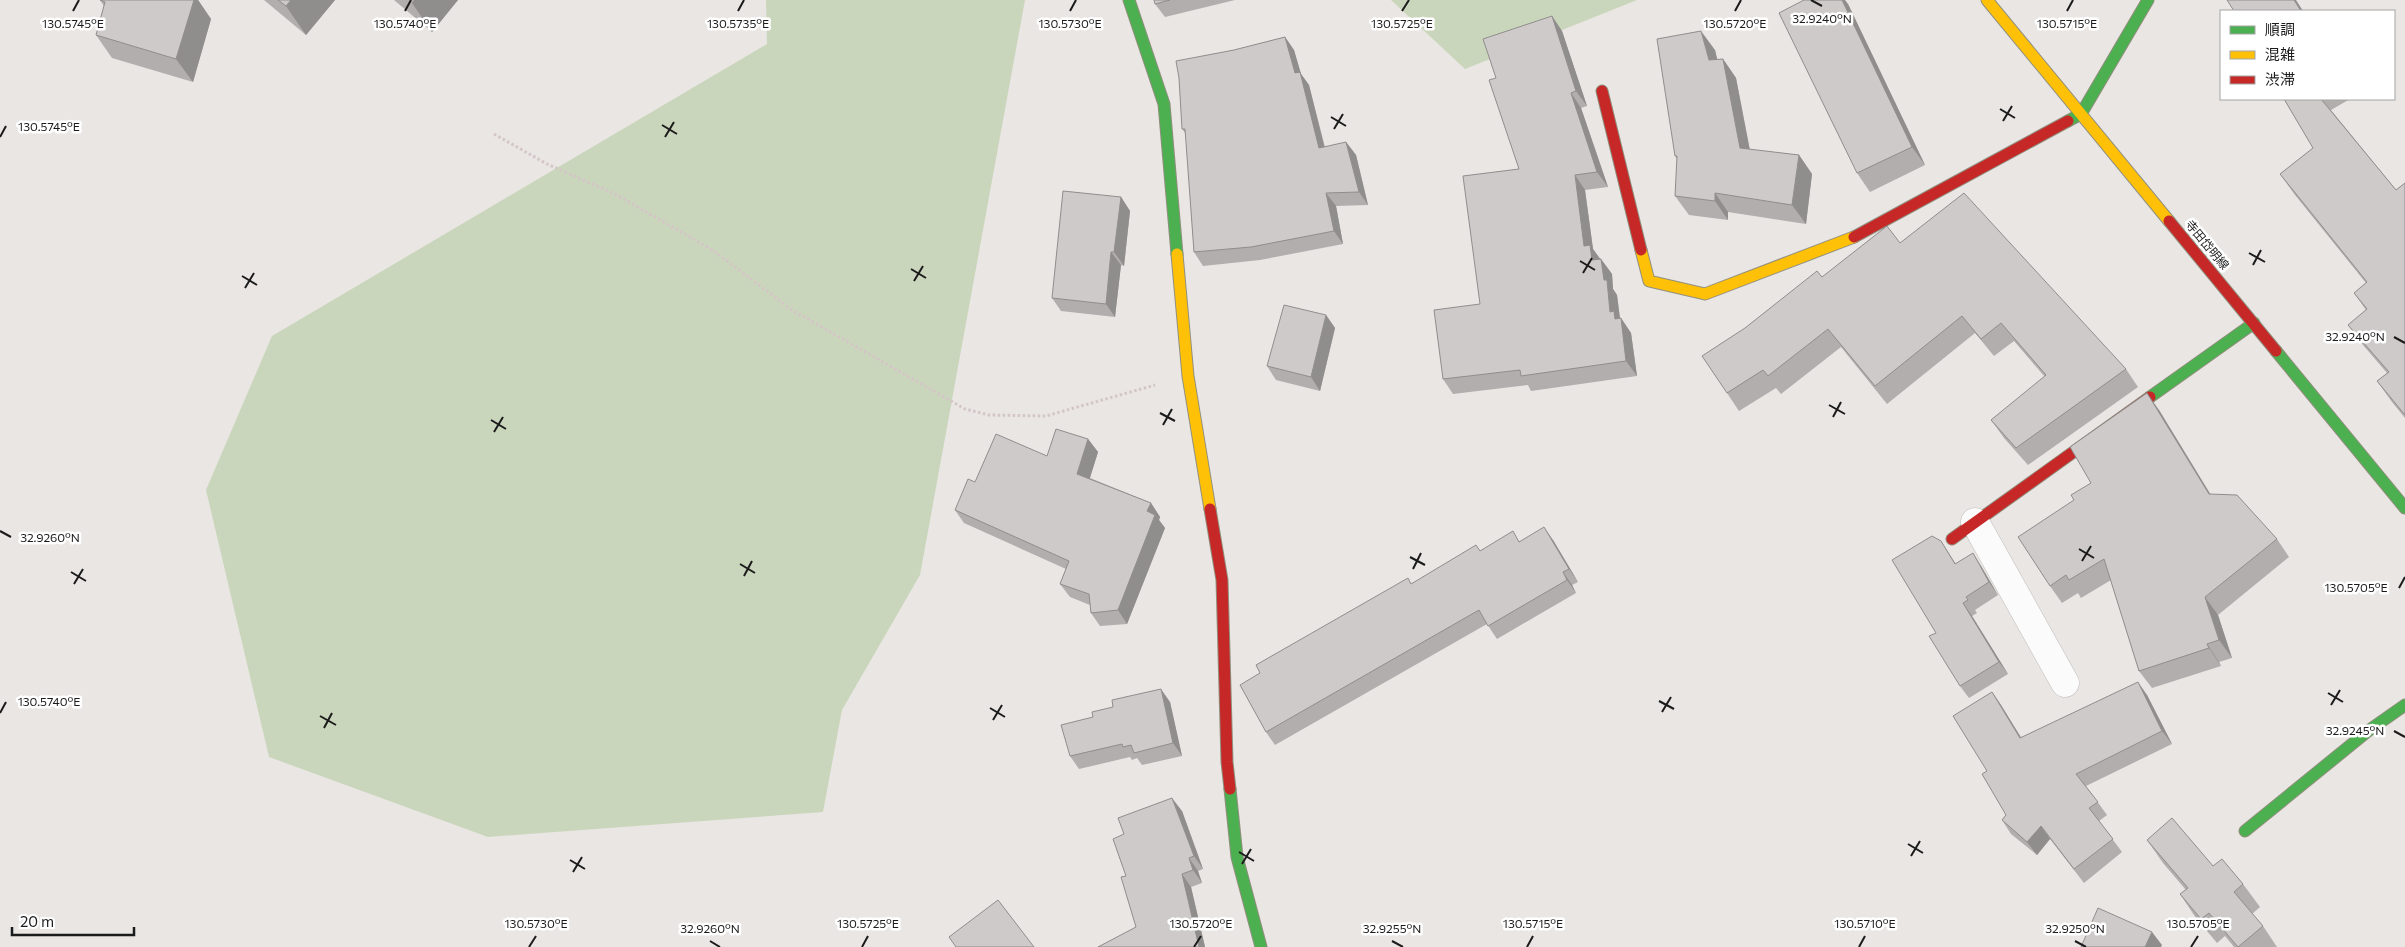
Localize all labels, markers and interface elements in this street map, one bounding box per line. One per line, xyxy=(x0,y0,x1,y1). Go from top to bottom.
legend xyxy=(2220,10,2395,100)
text: 32.9240°N xyxy=(1792,11,1852,25)
text: 130.5745°E xyxy=(42,16,104,30)
text: 130.5740°E xyxy=(374,16,436,30)
text: 130.5735°E xyxy=(707,16,769,30)
text: 130.5730°E xyxy=(1038,16,1102,30)
text: 130.5725°E xyxy=(1371,16,1433,30)
text: 130.5720°E xyxy=(1704,16,1766,30)
text: 130.5715°E xyxy=(2037,16,2097,30)
text: 順調 xyxy=(2265,20,2295,38)
text: 混雑 xyxy=(2265,45,2295,63)
text: 渋滞 xyxy=(2265,70,2295,88)
text: 130.5745°E xyxy=(18,119,80,133)
street label: 寺田岱明線 xyxy=(2183,217,2232,272)
text: 32.9240°N xyxy=(2325,329,2385,343)
text: 32.9260°N xyxy=(20,530,80,544)
text: 130.5705°E xyxy=(2324,580,2388,594)
text: 130.5740°E xyxy=(18,694,80,708)
text: 32.9245°N xyxy=(2326,723,2384,737)
scale bar xyxy=(12,904,135,936)
text: 20 m xyxy=(20,912,54,930)
text: 130.5730°E xyxy=(504,916,568,930)
text: 130.5725°E xyxy=(837,916,899,930)
text: 130.5720°E xyxy=(1170,916,1232,930)
text: 130.5715°E xyxy=(1503,916,1563,930)
text: 130.5710°E xyxy=(1834,916,1896,930)
text: 130.5705°E xyxy=(2166,916,2230,930)
text: 32.9260°N xyxy=(680,921,740,935)
text: 32.9255°N xyxy=(1363,921,1421,935)
text: 32.9250°N xyxy=(2045,921,2105,935)

